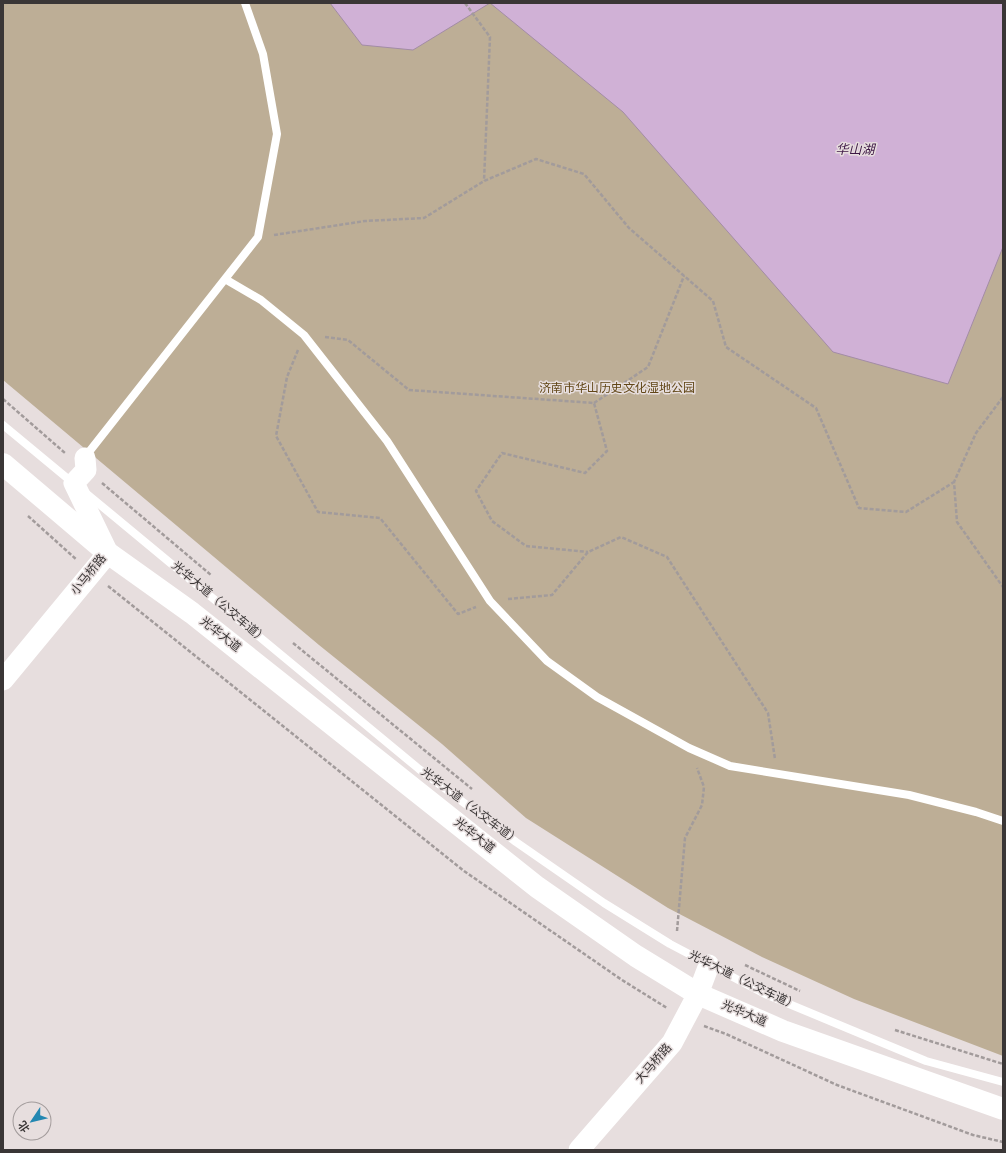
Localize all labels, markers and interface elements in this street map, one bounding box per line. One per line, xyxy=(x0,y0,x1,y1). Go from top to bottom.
water label: 华山湖 xyxy=(835,143,876,159)
park label: 济南市华山历史文化湿地公园 xyxy=(539,381,695,397)
street label: 小马桥路 xyxy=(68,551,110,599)
street label: 光华大道（公交车道） xyxy=(168,559,270,647)
street label: 光华大道 xyxy=(197,615,243,655)
street label: 光华大道（公交车道） xyxy=(418,765,522,849)
street label: 光华大道 xyxy=(451,816,497,856)
street label: 光华大道（公交车道） xyxy=(686,948,800,1014)
street label: 光华大道 xyxy=(719,998,769,1030)
street label: 大马桥路 xyxy=(632,1041,676,1087)
north arrow xyxy=(12,1101,52,1141)
text: 北 xyxy=(16,1118,34,1135)

